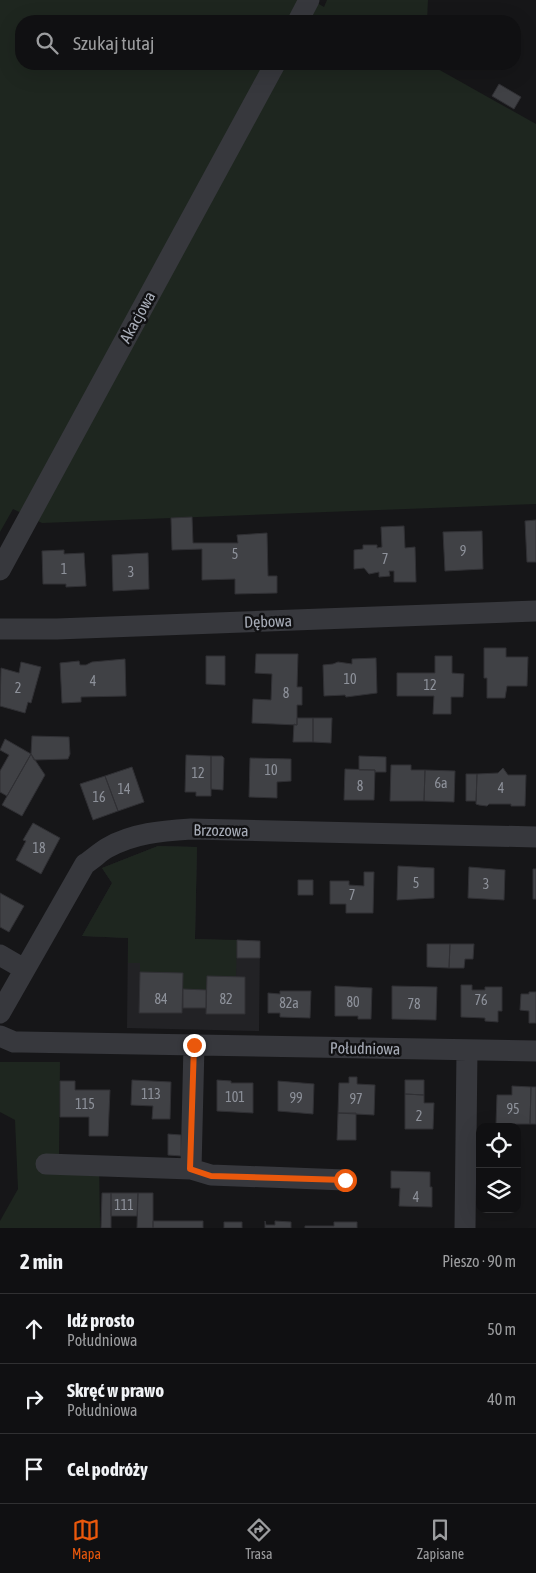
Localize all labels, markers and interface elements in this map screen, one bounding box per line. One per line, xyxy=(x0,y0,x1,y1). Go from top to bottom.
search box xyxy=(15,15,521,70)
icon: search xyxy=(33,29,61,57)
text: Szukaj tutaj xyxy=(73,32,155,54)
street label: Akacjowa xyxy=(116,288,159,346)
house number: 9 xyxy=(460,543,466,559)
house number: 5 xyxy=(232,546,238,562)
house number: 7 xyxy=(382,551,388,567)
house number: 1 xyxy=(61,561,67,577)
house number: 3 xyxy=(128,564,134,580)
street label: Dębowa xyxy=(244,611,292,632)
house number: 10 xyxy=(343,671,357,687)
house number: 4 xyxy=(90,673,97,689)
house number: 12 xyxy=(423,677,437,693)
house number: 2 xyxy=(15,680,21,696)
house number: 8 xyxy=(283,685,290,701)
house number: 10 xyxy=(264,762,278,778)
house number: 12 xyxy=(191,765,205,781)
house number: 6a xyxy=(434,775,448,791)
house number: 8 xyxy=(357,778,364,794)
house number: 4 xyxy=(498,780,505,796)
house number: 14 xyxy=(117,781,131,797)
house number: 16 xyxy=(92,789,106,805)
street label: Brzozowa xyxy=(193,821,249,839)
house number: 18 xyxy=(32,840,46,856)
house number: 5 xyxy=(413,875,419,891)
house number: 3 xyxy=(483,876,489,892)
house number: 7 xyxy=(349,887,355,903)
house number: 84 xyxy=(154,991,168,1007)
house number: 82 xyxy=(219,991,233,1007)
house number: 76 xyxy=(474,992,488,1008)
house number: 80 xyxy=(346,994,360,1010)
house number: 82a xyxy=(279,995,299,1011)
house number: 78 xyxy=(407,996,421,1012)
route end xyxy=(183,1034,206,1057)
street label: Południowa xyxy=(330,1038,400,1058)
house number: 113 xyxy=(141,1086,161,1102)
house number: 101 xyxy=(225,1089,245,1105)
house number: 99 xyxy=(289,1090,303,1106)
house number: 97 xyxy=(349,1091,363,1107)
house number: 115 xyxy=(75,1096,95,1112)
house number: 95 xyxy=(506,1101,520,1117)
house number: 2 xyxy=(416,1108,422,1124)
map controls xyxy=(476,1123,521,1213)
button: locate xyxy=(476,1123,521,1168)
button: layers xyxy=(476,1168,521,1213)
route start xyxy=(334,1169,357,1192)
house number: 4 xyxy=(413,1189,420,1205)
house number: 111 xyxy=(114,1197,134,1213)
text: 2 min xyxy=(20,1249,63,1273)
text: Pieszo · 90 m xyxy=(442,1252,516,1270)
text: Idź prosto xyxy=(67,1309,135,1331)
icon: ahead xyxy=(20,1315,48,1343)
text: 50 m xyxy=(487,1320,516,1338)
text: Południowa xyxy=(67,1331,137,1349)
text: Skręć w prawo xyxy=(67,1379,164,1401)
icon: right xyxy=(20,1385,48,1413)
text: 40 m xyxy=(487,1390,516,1408)
text: Południowa xyxy=(67,1401,137,1419)
icon: arrive xyxy=(20,1455,48,1483)
text: Cel podróży xyxy=(67,1458,148,1480)
tab: Mapa xyxy=(72,1516,101,1562)
tab: Trasa xyxy=(245,1516,273,1562)
tab: Zapisane xyxy=(417,1516,464,1562)

